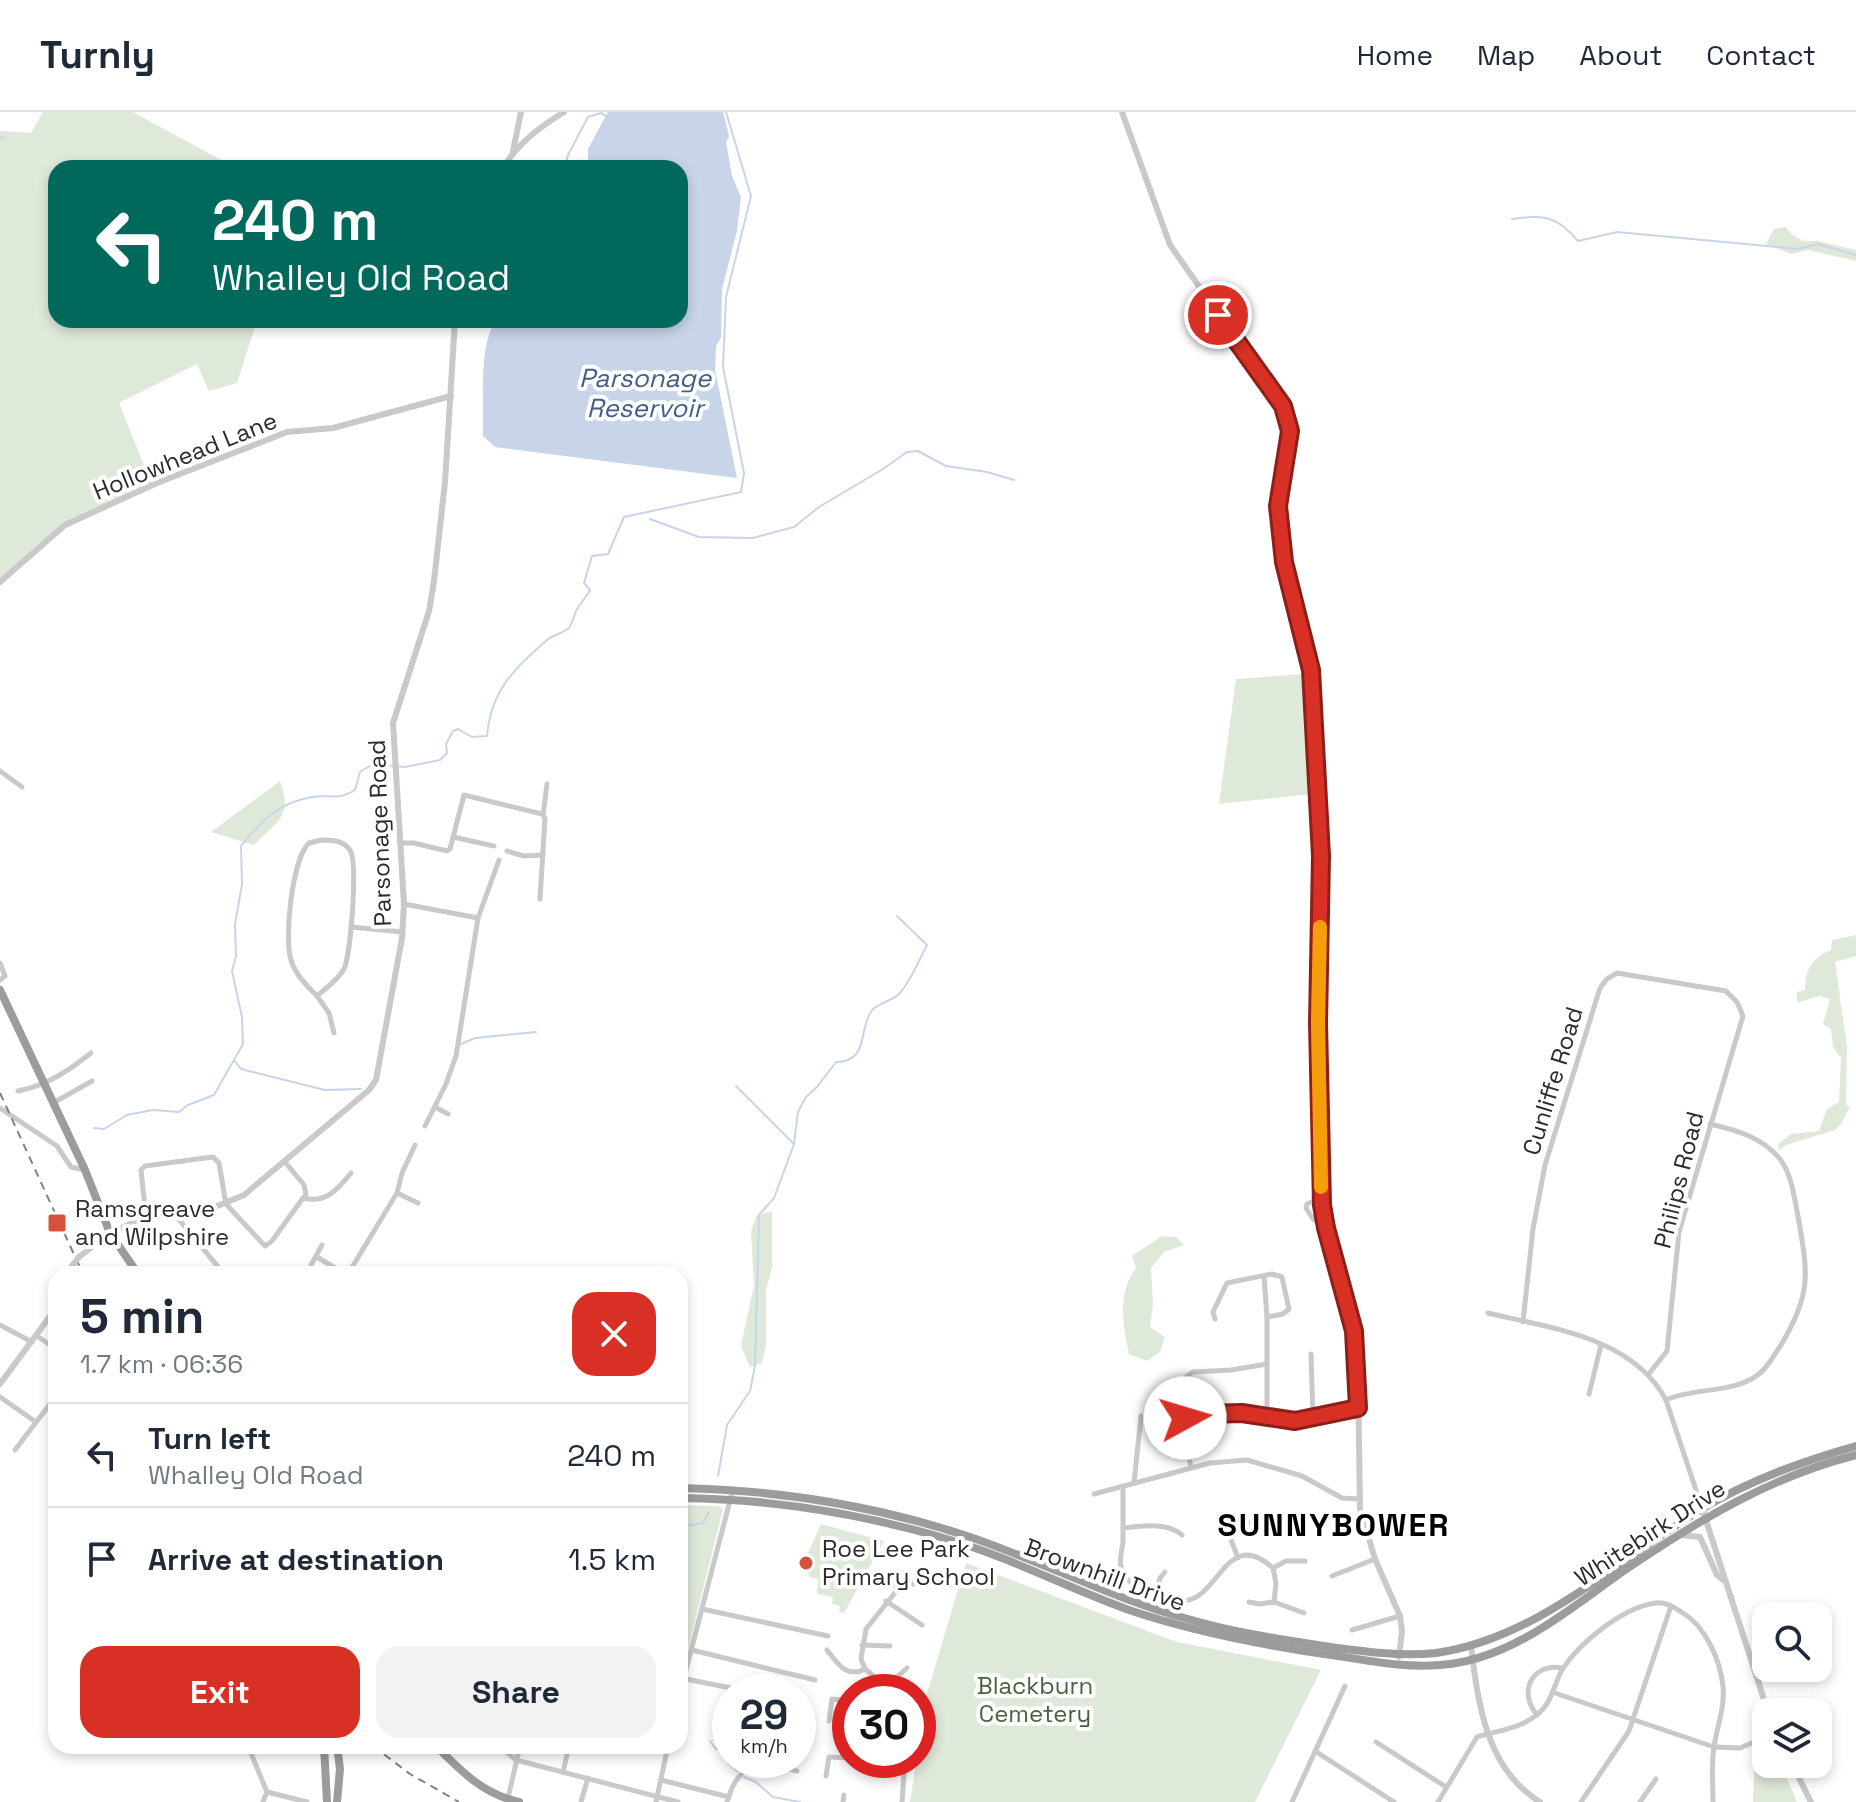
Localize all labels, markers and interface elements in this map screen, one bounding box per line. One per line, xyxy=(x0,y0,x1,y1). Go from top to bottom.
text: Turnly xyxy=(40,31,155,79)
text: Home xyxy=(1357,37,1433,73)
text: Map xyxy=(1477,37,1535,73)
text: About xyxy=(1579,37,1662,73)
text: Contact xyxy=(1706,37,1816,73)
text: 240 m xyxy=(212,185,378,256)
icon: left xyxy=(80,192,184,296)
text: Whalley Old Road xyxy=(212,255,510,301)
pin xyxy=(1184,281,1252,349)
icon: arrive xyxy=(1196,293,1240,337)
water label: Parsonage Reservoir xyxy=(579,361,713,425)
street label: Hollowhead Lane xyxy=(88,404,281,507)
street label: Parsonage Road xyxy=(361,739,398,927)
street label: Cunliffe Road xyxy=(1515,1003,1590,1159)
street label: Philips Road xyxy=(1647,1108,1710,1252)
place label: Ramsgreave and Wilpshire xyxy=(75,1193,229,1252)
marker: Ramsgreave and Wilpshire xyxy=(46,1212,68,1234)
text: 5 min xyxy=(80,1286,204,1347)
button: close xyxy=(572,1292,656,1376)
text: 1.7 km · 06:36 xyxy=(80,1347,243,1381)
position arrow xyxy=(1143,1376,1227,1460)
text: Turn left xyxy=(148,1419,271,1458)
icon: left xyxy=(80,1433,124,1477)
text: 240 m xyxy=(567,1436,656,1475)
text: Whalley Old Road xyxy=(148,1458,363,1492)
street label: Whitebirk Drive xyxy=(1569,1472,1731,1593)
district label: SUNNYBOWER xyxy=(1217,1505,1451,1545)
street label: Brownhill Drive xyxy=(1020,1531,1190,1618)
place label: Roe Lee Park Primary School xyxy=(822,1533,995,1592)
icon: arrive xyxy=(80,1537,124,1581)
text: Arrive at destination xyxy=(148,1540,444,1579)
text: 1.5 km xyxy=(568,1540,656,1579)
marker: Roe Lee Park Primary School xyxy=(797,1554,815,1572)
map controls xyxy=(1752,1602,1832,1778)
button: search xyxy=(1752,1602,1832,1682)
button: Exit xyxy=(80,1646,360,1738)
button: Share xyxy=(376,1646,656,1738)
park label: Blackburn Cemetery xyxy=(977,1670,1093,1729)
speed limit sign: 30 xyxy=(832,1674,936,1778)
text: 29 xyxy=(740,1690,788,1741)
button: layers xyxy=(1752,1698,1832,1778)
text: km/h xyxy=(740,1733,788,1759)

